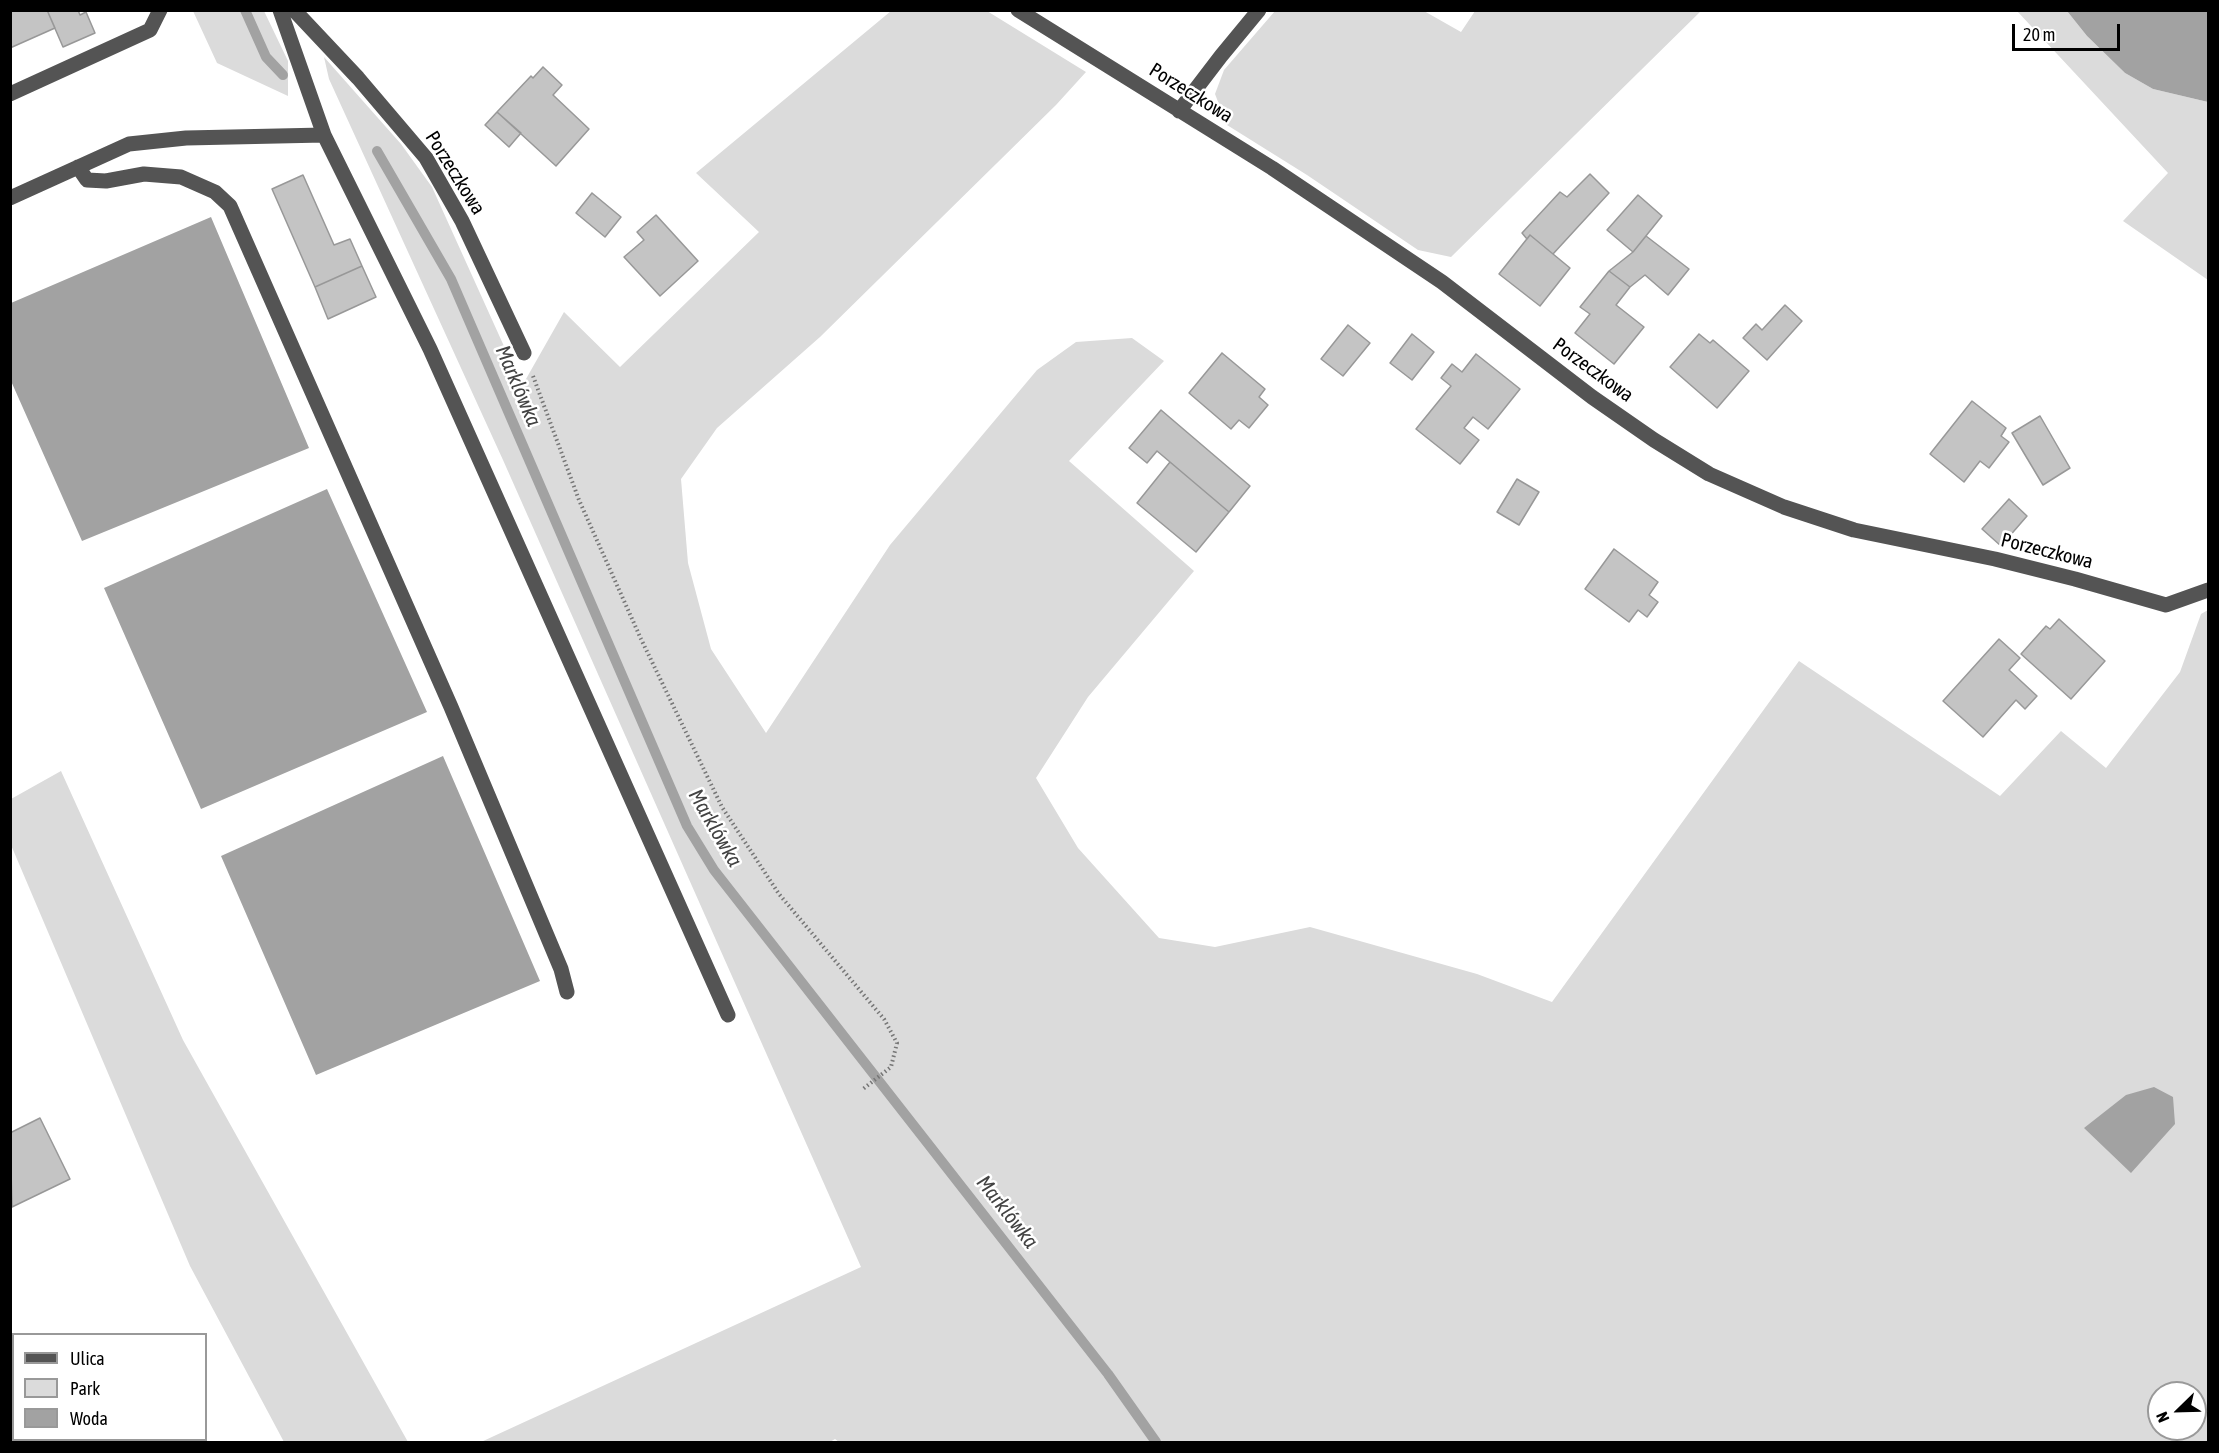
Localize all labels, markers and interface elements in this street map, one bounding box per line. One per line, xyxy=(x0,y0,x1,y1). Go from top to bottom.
scale bar xyxy=(2015,12,2123,50)
text: 20 m xyxy=(2023,24,2055,45)
street label: Porzeczkowa xyxy=(1145,58,1237,128)
street label: Porzeczkowa xyxy=(420,127,490,219)
street label: Porzeczkowa xyxy=(1548,333,1638,407)
water label: Marklówka xyxy=(490,342,546,430)
street label: Porzeczkowa xyxy=(1998,528,2096,574)
water label: Marklówka xyxy=(683,785,747,871)
water label: Marklówka xyxy=(971,1171,1043,1253)
legend xyxy=(12,1333,207,1441)
text: Ulica xyxy=(70,1348,105,1369)
text: Park xyxy=(70,1378,100,1399)
north arrow xyxy=(2147,1381,2207,1441)
text: Woda xyxy=(70,1408,108,1429)
text: N xyxy=(2152,1409,2172,1425)

